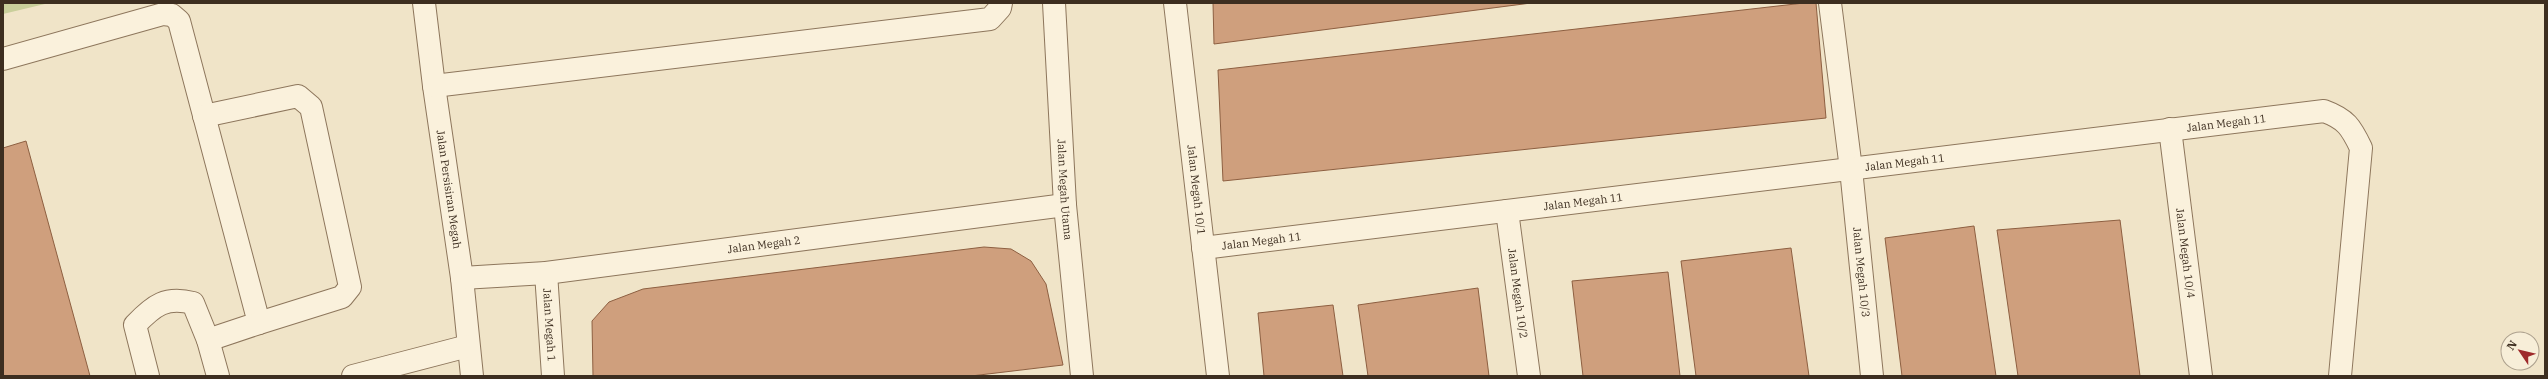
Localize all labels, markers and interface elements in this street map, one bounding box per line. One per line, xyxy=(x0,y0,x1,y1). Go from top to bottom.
street label: Jalan Megah 11 xyxy=(2186,111,2267,135)
street label: Jalan Persisiran Megah xyxy=(433,129,465,250)
street label: Jalan Megah Utama xyxy=(1054,139,1075,241)
street label: Jalan Megah 10/1 xyxy=(1184,144,1209,236)
street label: Jalan Megah 11 xyxy=(1864,150,1945,174)
street label: Jalan Megah 11 xyxy=(1543,190,1624,213)
street label: Jalan Megah 10/4 xyxy=(2173,207,2198,299)
street label: Jalan Megah 10/3 xyxy=(1850,226,1873,318)
street label: Jalan Megah 11 xyxy=(1221,229,1302,253)
street label: Jalan Megah 2 xyxy=(727,233,801,256)
street label: Jalan Megah 10/2 xyxy=(1505,247,1531,339)
street label: Jalan Megah 1 xyxy=(540,288,559,362)
north arrow xyxy=(2500,331,2540,371)
text: N xyxy=(2504,337,2520,353)

